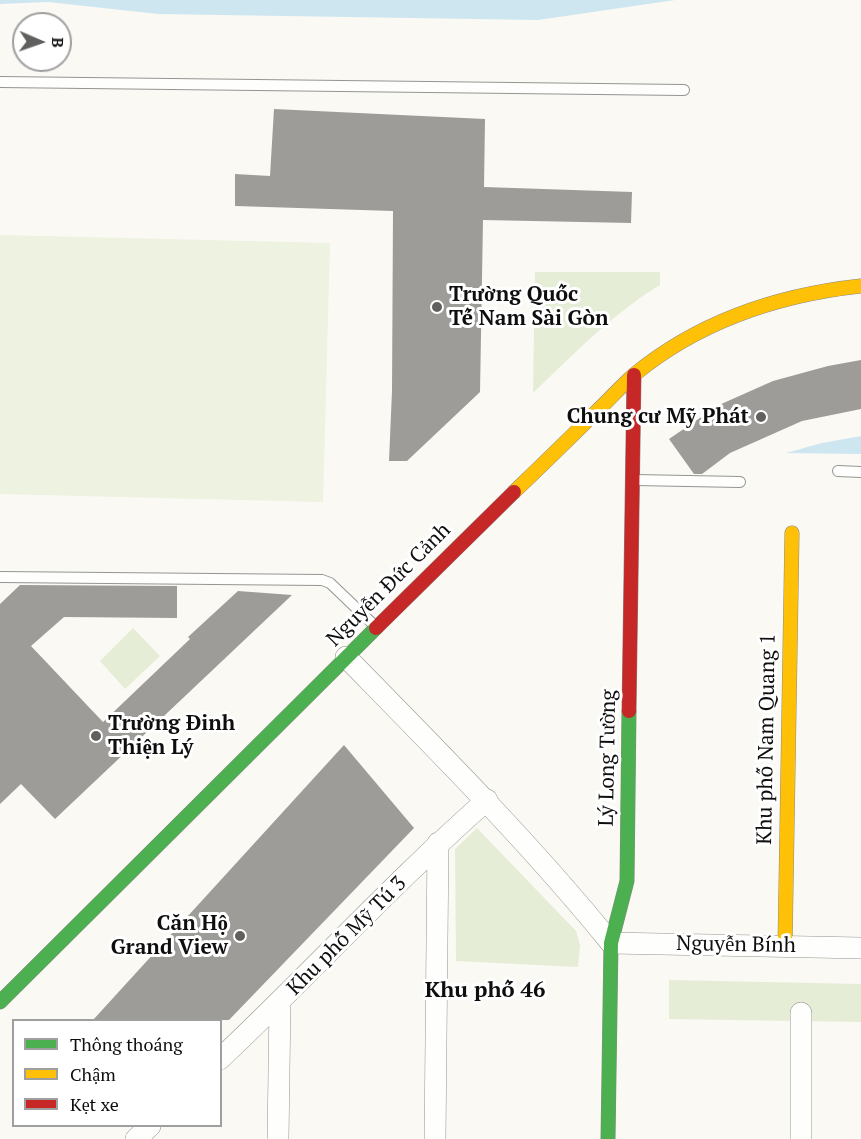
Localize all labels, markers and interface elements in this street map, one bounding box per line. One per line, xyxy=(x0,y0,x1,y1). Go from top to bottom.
north arrow xyxy=(12,12,72,72)
text: B xyxy=(47,37,69,48)
place label: Trường Quốc Tế Nam Sài Gòn xyxy=(449,282,608,332)
marker: Trường Quốc Tế Nam Sài Gòn xyxy=(430,300,444,314)
place label: Chung cư Mỹ Phát xyxy=(567,404,749,430)
marker: Chung cư Mỹ Phát xyxy=(754,410,768,424)
street label: Nguyễn Đức Cảnh xyxy=(322,518,456,652)
street label: Khu phố Nam Quang 1 xyxy=(753,633,781,845)
street label: Lý Long Tường xyxy=(594,689,622,827)
place label: Trường Đinh Thiện Lý xyxy=(108,711,235,761)
marker: Trường Đinh Thiện Lý xyxy=(89,729,103,743)
street label: Khu phố Mỹ Tú 3 xyxy=(282,871,412,1001)
place label: Căn Hộ Grand View xyxy=(111,911,228,961)
marker: Căn Hộ Grand View xyxy=(233,929,247,943)
street label: Nguyễn Bính xyxy=(676,931,796,959)
district label: Khu phố 46 xyxy=(425,978,545,1004)
legend xyxy=(12,1019,222,1127)
text: Thông thoáng xyxy=(70,1032,183,1056)
text: Chậm xyxy=(70,1062,116,1086)
text: Kẹt xe xyxy=(70,1092,119,1116)

